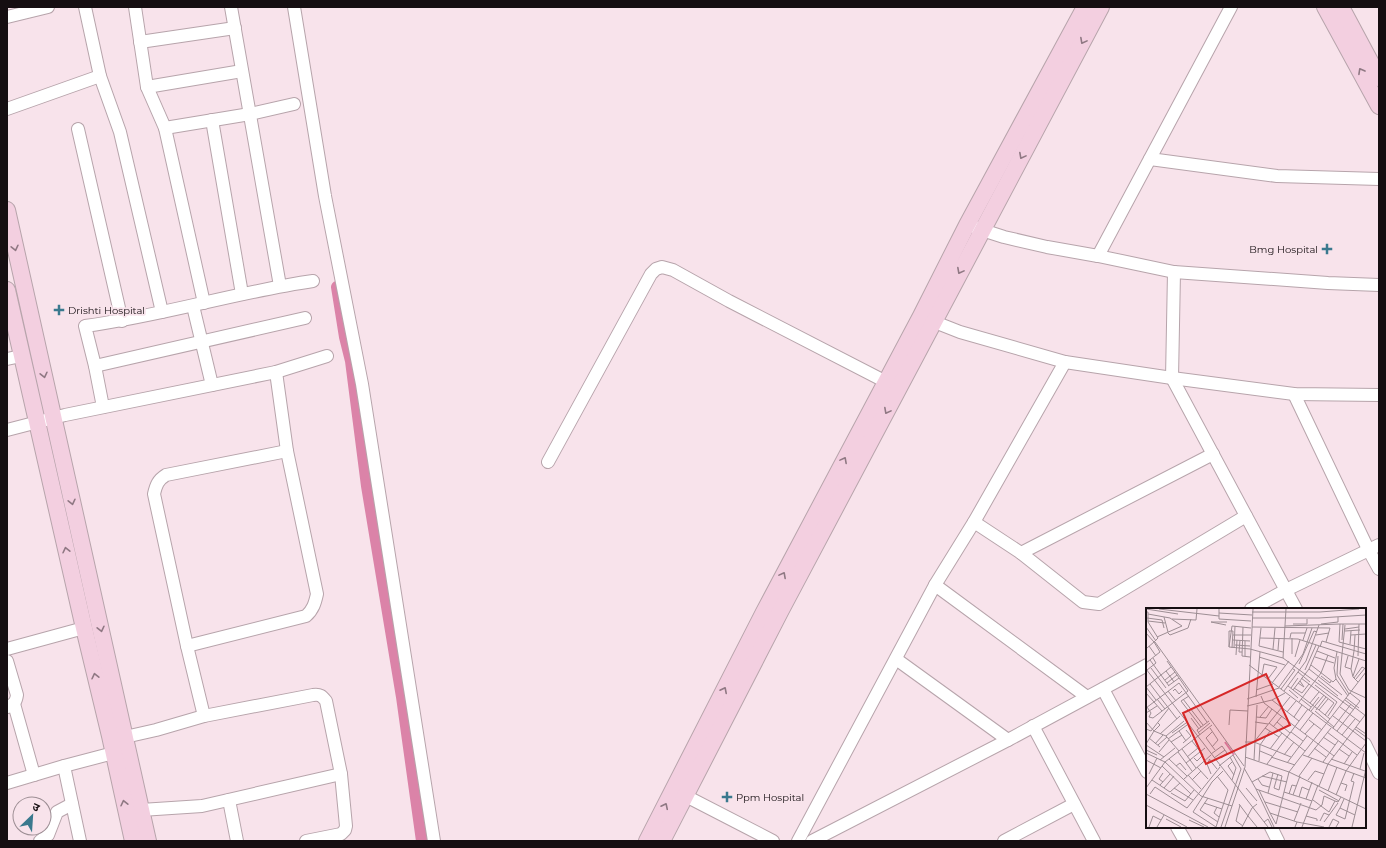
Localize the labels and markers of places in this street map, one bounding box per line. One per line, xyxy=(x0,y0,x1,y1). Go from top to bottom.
place label: Bmg Hospital xyxy=(1249,243,1318,256)
marker: Bmg Hospital xyxy=(1321,243,1333,255)
marker: Drishti Hospital xyxy=(53,304,65,316)
place label: Drishti Hospital xyxy=(68,304,145,317)
marker: Ppm Hospital xyxy=(721,791,733,803)
place label: Ppm Hospital xyxy=(736,791,804,804)

